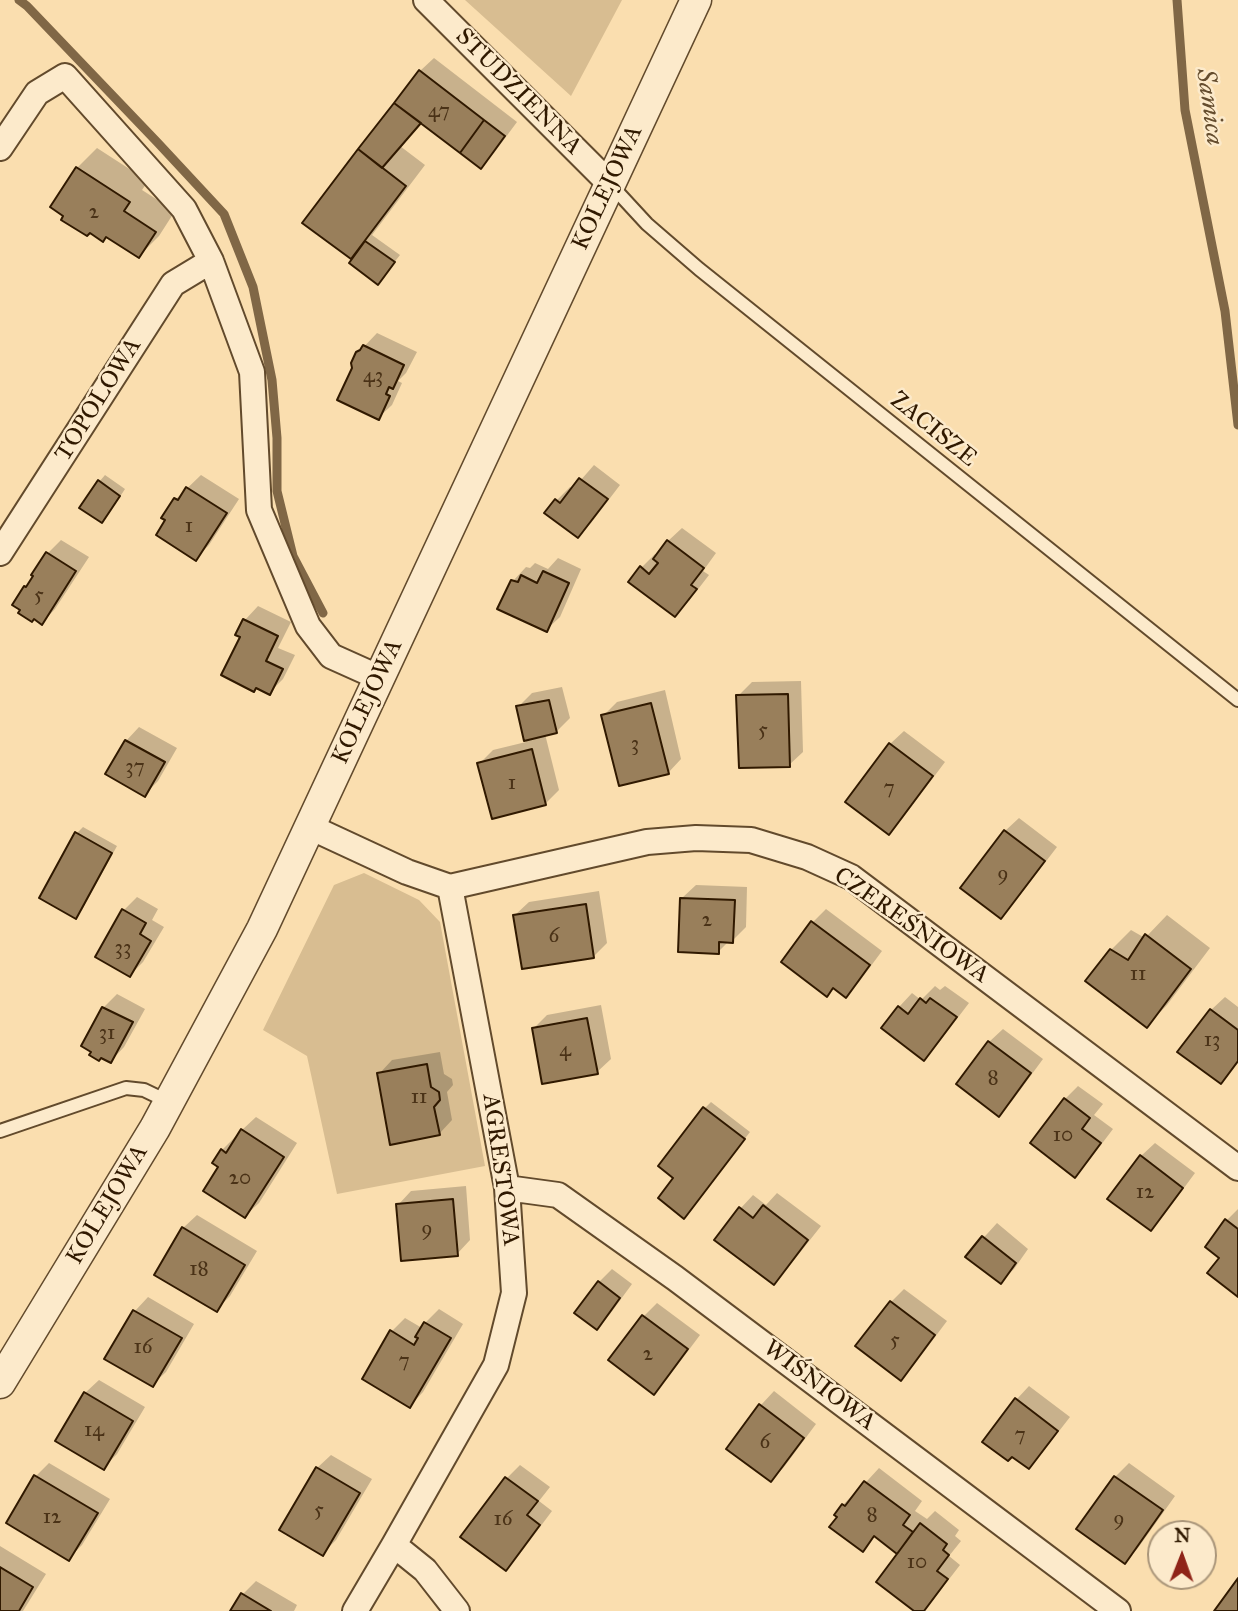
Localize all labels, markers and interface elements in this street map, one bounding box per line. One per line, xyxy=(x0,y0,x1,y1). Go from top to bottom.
street label: STUDZIENNA xyxy=(449,23,587,161)
water label: Samica xyxy=(1188,67,1230,147)
house number: 47 xyxy=(428,99,450,125)
street label: KOLEJOWA xyxy=(567,121,649,255)
house number: 2 xyxy=(89,200,99,226)
street label: TOPOLOWA xyxy=(50,333,148,467)
house number: 43 xyxy=(363,364,383,390)
street label: ZACISZE xyxy=(884,386,982,474)
house number: 1 xyxy=(185,514,193,540)
house number: 5 xyxy=(34,583,44,609)
street label: KOLEJOWA xyxy=(327,635,409,769)
house number: 5 xyxy=(758,718,768,744)
house number: 3 xyxy=(631,732,639,758)
house number: 37 xyxy=(125,755,145,781)
house number: 1 xyxy=(508,771,516,797)
house number: 7 xyxy=(883,776,895,802)
street label: CZEREŚNIOWA xyxy=(828,862,994,990)
house number: 9 xyxy=(997,862,1009,888)
house number: 2 xyxy=(702,908,712,934)
house number: 6 xyxy=(549,924,559,950)
house number: 33 xyxy=(115,936,131,962)
house number: 11 xyxy=(1130,962,1146,988)
house number: 31 xyxy=(99,1021,115,1047)
house number: 13 xyxy=(1204,1028,1220,1054)
house number: 4 xyxy=(559,1038,571,1064)
house number: 8 xyxy=(987,1066,999,1092)
house number: 11 xyxy=(411,1085,427,1111)
street label: AGRESTOWA xyxy=(475,1092,525,1248)
house number: 10 xyxy=(1053,1123,1073,1149)
street label: KOLEJOWA xyxy=(61,1140,155,1270)
house number: 20 xyxy=(229,1166,251,1192)
house number: 12 xyxy=(1136,1180,1154,1206)
house number: 9 xyxy=(421,1217,433,1243)
house number: 18 xyxy=(189,1257,209,1283)
house number: 5 xyxy=(890,1328,900,1354)
street label: WIŚNIOWA xyxy=(757,1334,881,1438)
house number: 16 xyxy=(133,1335,153,1361)
house number: 2 xyxy=(643,1342,653,1368)
house number: 7 xyxy=(398,1349,410,1375)
house number: 14 xyxy=(84,1418,104,1444)
house number: 7 xyxy=(1014,1423,1026,1449)
house number: 6 xyxy=(760,1430,770,1456)
house number: 5 xyxy=(314,1498,324,1524)
house number: 8 xyxy=(866,1503,878,1529)
house number: 12 xyxy=(43,1505,61,1531)
house number: 16 xyxy=(493,1507,513,1533)
house number: 9 xyxy=(1113,1507,1125,1533)
north arrow xyxy=(1147,1520,1217,1590)
text: N xyxy=(1174,1524,1191,1547)
house number: 10 xyxy=(907,1550,927,1576)

